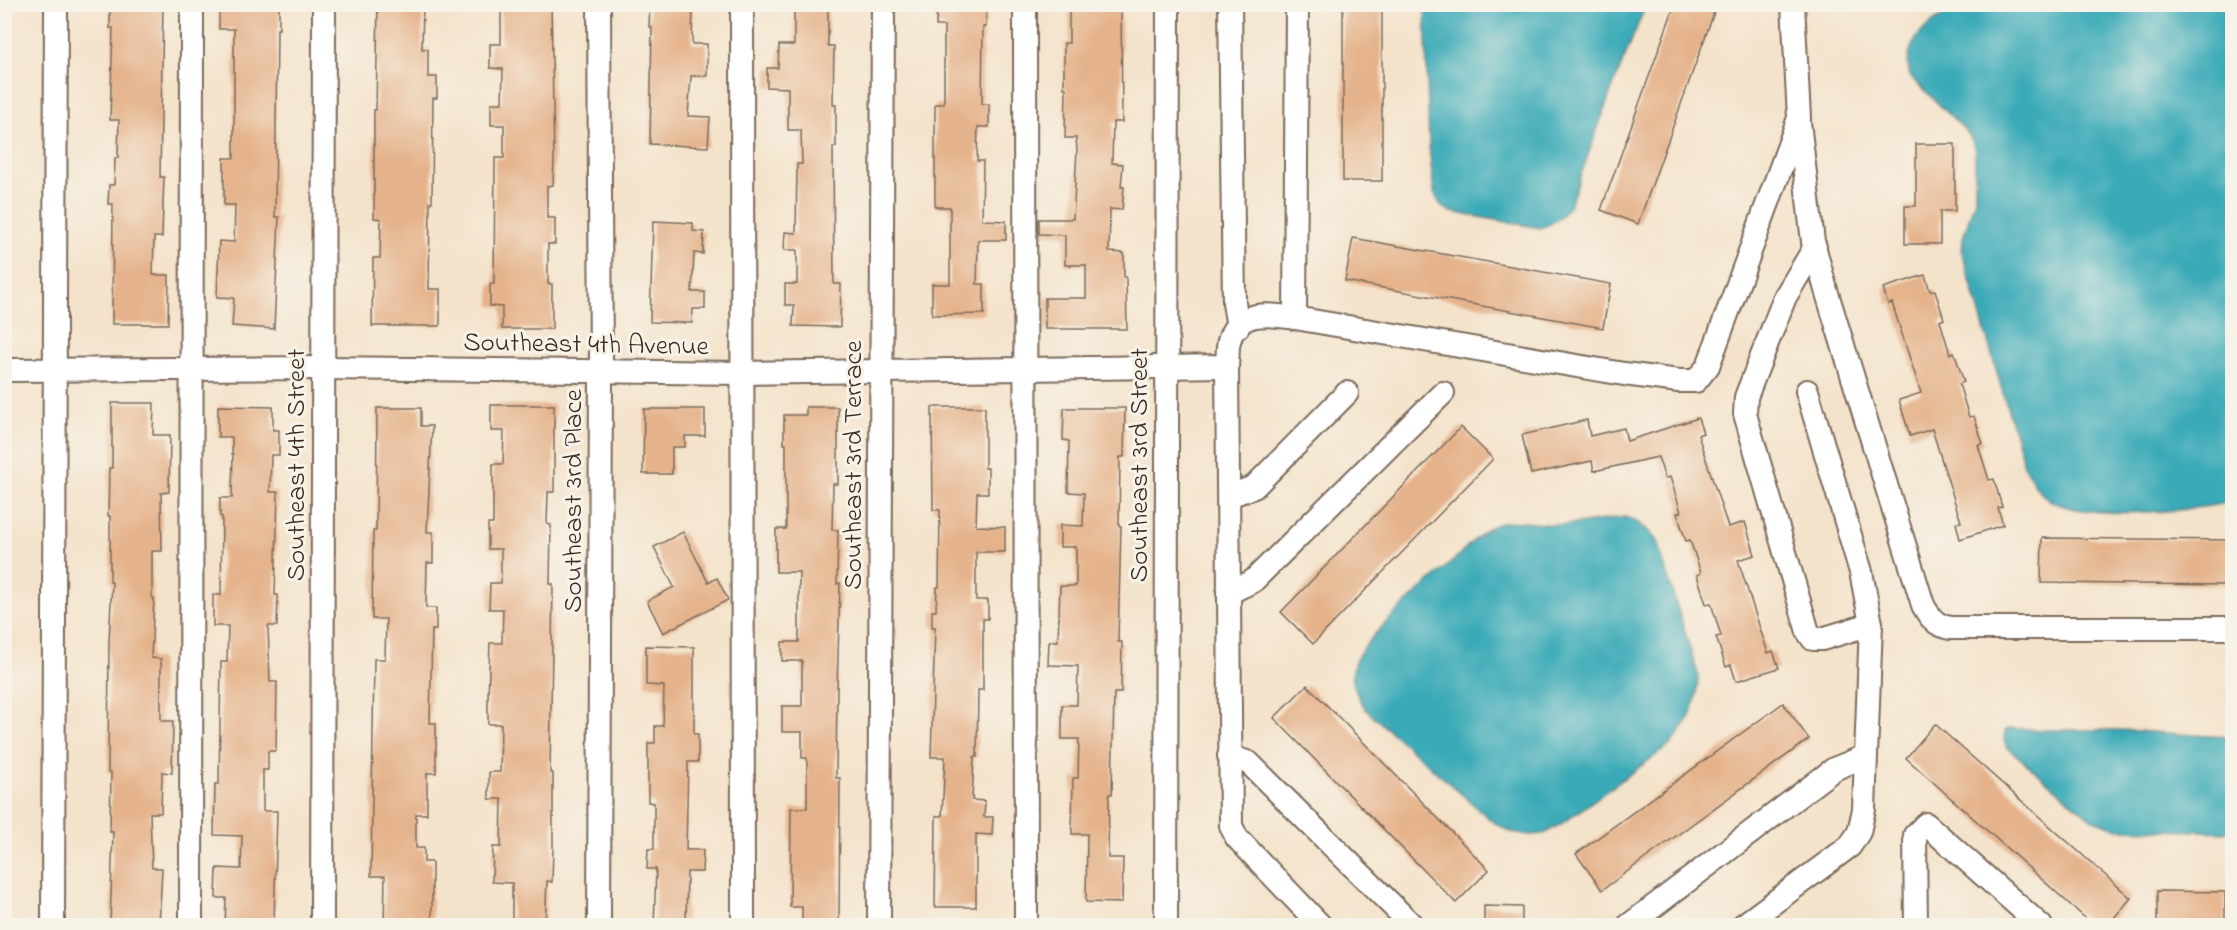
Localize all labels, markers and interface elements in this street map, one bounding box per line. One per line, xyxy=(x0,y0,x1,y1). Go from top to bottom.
street label: Southeast 4th Avenue xyxy=(463,324,710,367)
street label: Southeast 3rd Terrace xyxy=(835,339,874,590)
street label: Southeast 3rd Street xyxy=(1121,348,1160,582)
street label: Southeast 4th Street xyxy=(278,349,317,581)
street label: Southeast 3rd Place xyxy=(555,388,594,613)

